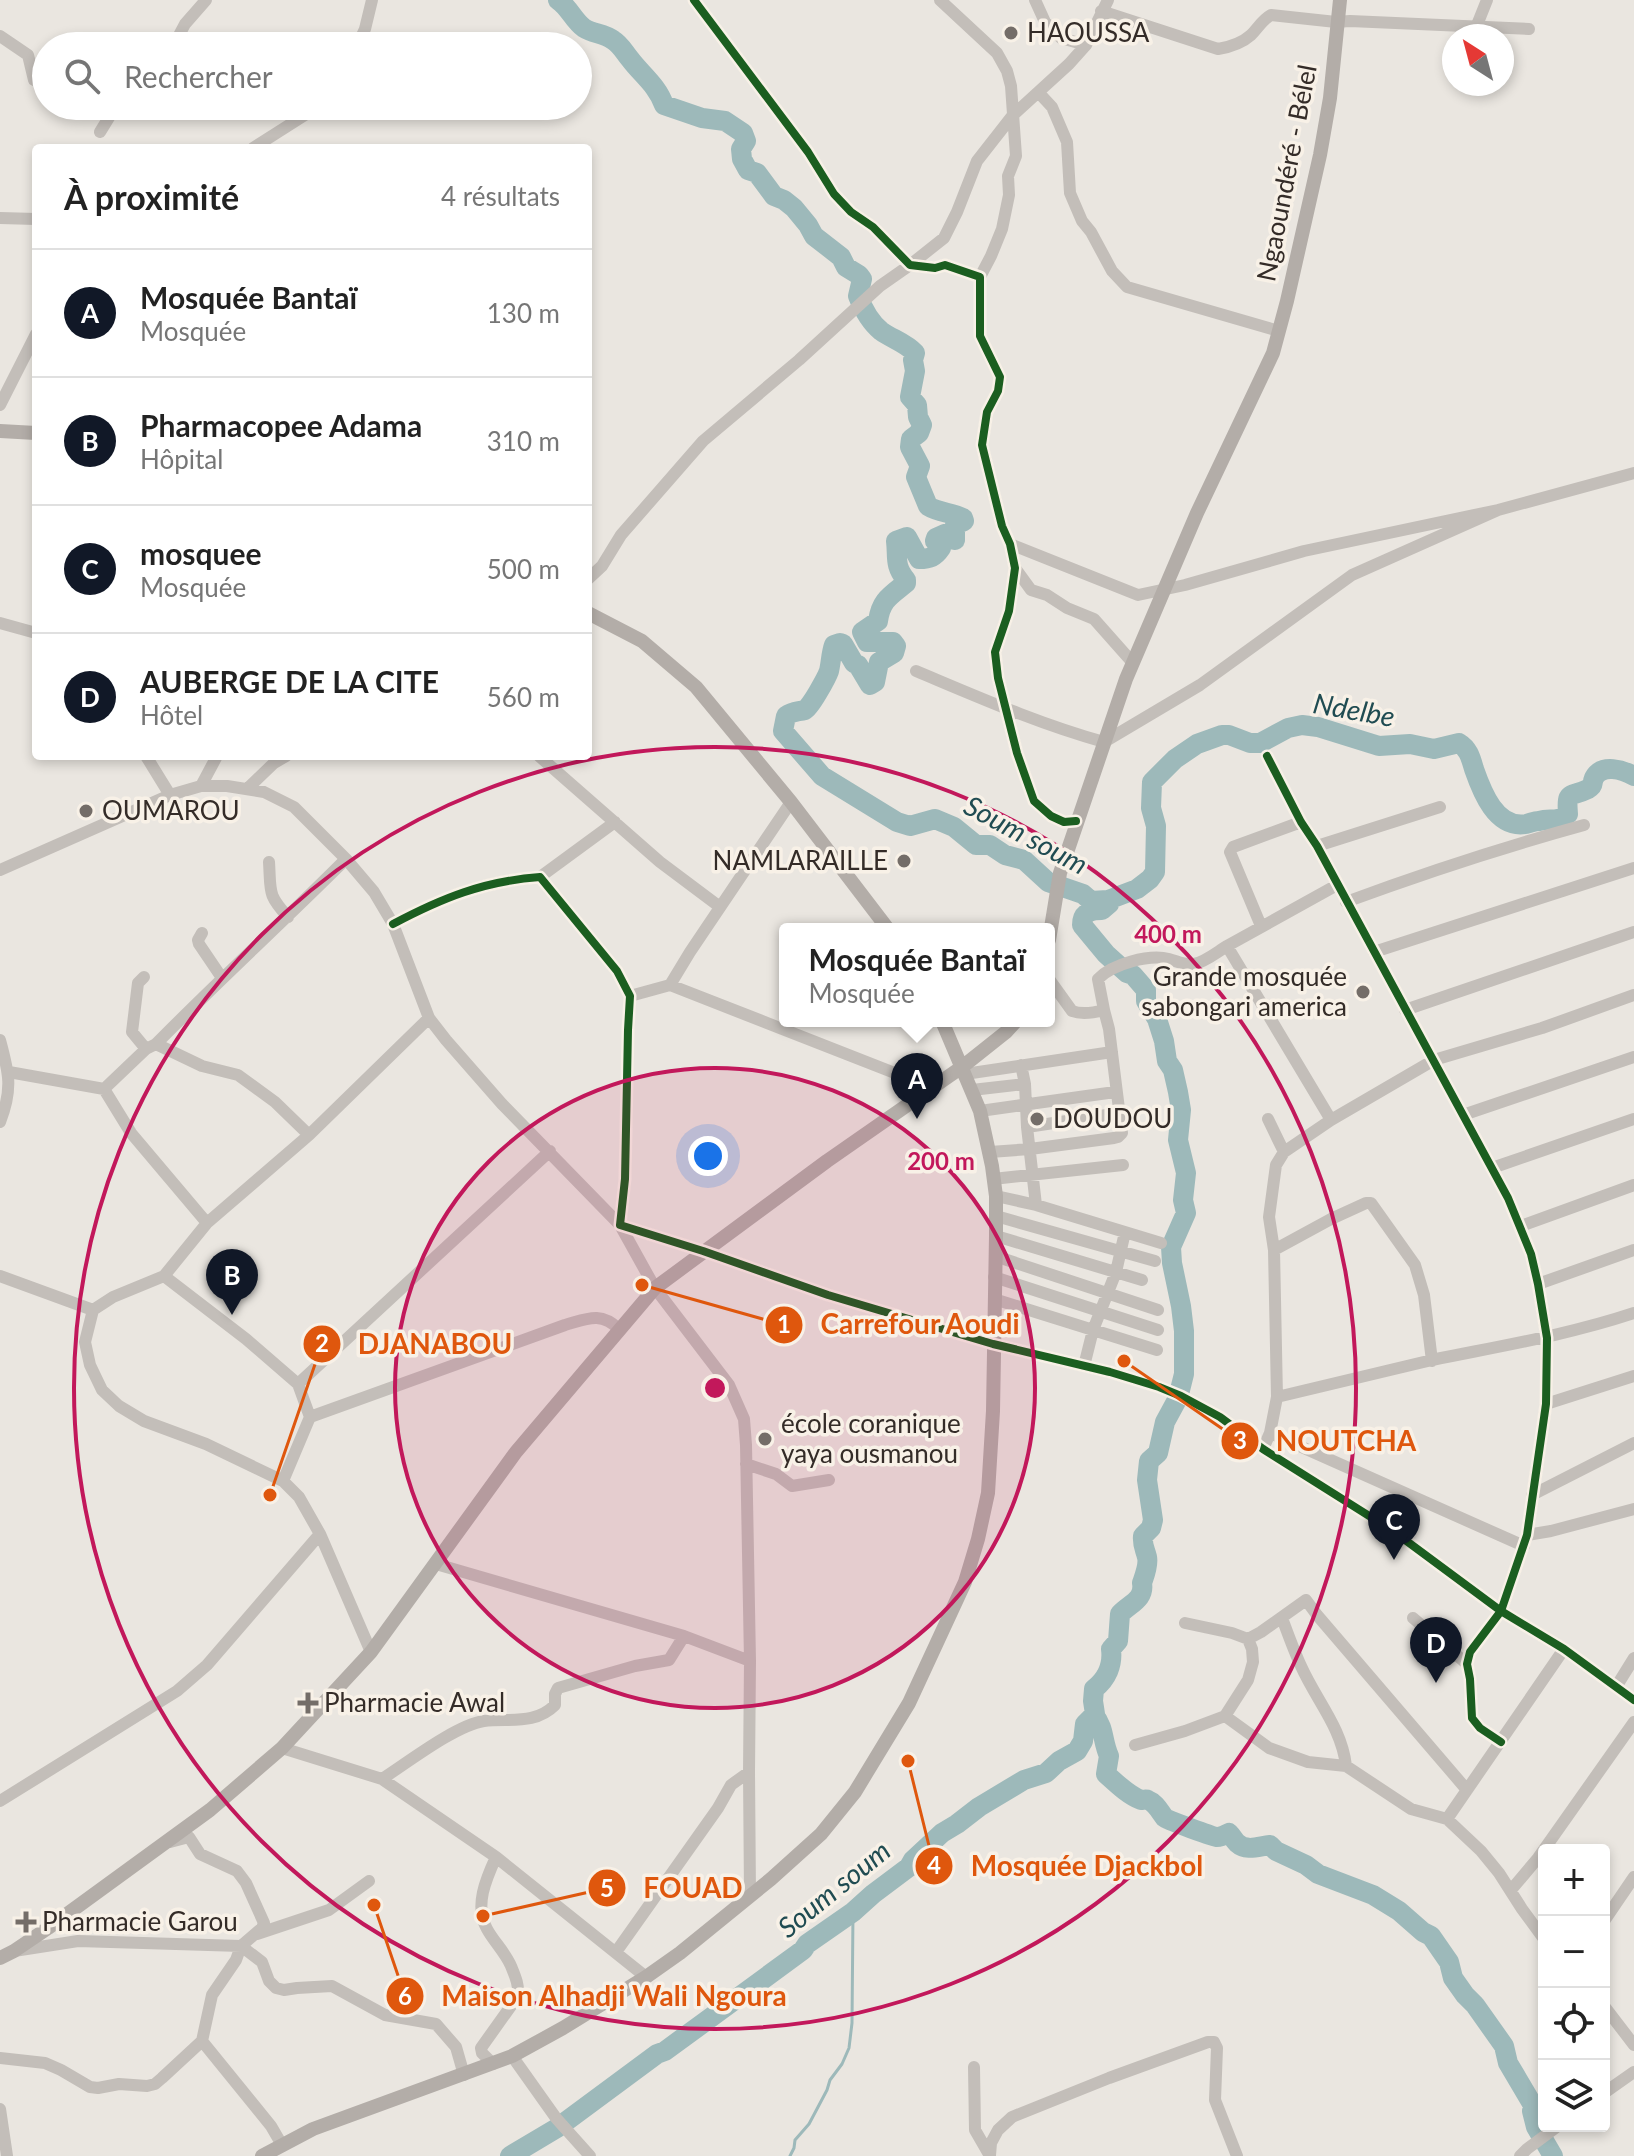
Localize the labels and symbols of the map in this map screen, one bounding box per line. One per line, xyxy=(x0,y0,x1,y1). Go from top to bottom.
place label: HAOUSSA xyxy=(1027,16,1150,48)
marker: HAOUSSA xyxy=(1002,24,1020,42)
north arrow xyxy=(1442,24,1514,96)
street label: Ngaoundéré - Bélel xyxy=(1249,62,1323,284)
water label: Ndelbe xyxy=(1311,685,1398,733)
water label: Soum soum xyxy=(959,787,1094,881)
place label: OUMAROU xyxy=(102,794,240,826)
marker: OUMAROU xyxy=(77,802,95,820)
place label: NAMLARAILLE xyxy=(713,844,888,876)
marker: NAMLARAILLE xyxy=(895,852,913,870)
text: 400 m xyxy=(1134,919,1202,948)
place label: Grande mosquée sabongari america xyxy=(1141,960,1347,1022)
marker: Grande mosquée sabongari america xyxy=(1354,983,1372,1001)
pin: A xyxy=(891,1053,943,1119)
place label: DOUDOU xyxy=(1053,1102,1172,1134)
marker: DOUDOU xyxy=(1028,1110,1046,1128)
your location xyxy=(688,1136,728,1176)
text: 200 m xyxy=(907,1146,975,1175)
pin: B xyxy=(206,1249,258,1315)
callout: Carrefour Aoudi xyxy=(764,1299,1036,1351)
text: Carrefour Aoudi xyxy=(820,1306,1020,1340)
text: 1 xyxy=(777,1309,791,1338)
callout: DJANABOU xyxy=(302,1318,529,1370)
text: DJANABOU xyxy=(358,1326,512,1360)
text: 2 xyxy=(315,1328,329,1357)
centre of rings xyxy=(701,1374,729,1402)
place label: école coranique yaya ousmanou xyxy=(781,1407,961,1469)
callout: NOUTCHA xyxy=(1220,1415,1433,1467)
text: NOUTCHA xyxy=(1276,1423,1417,1457)
text: 3 xyxy=(1233,1425,1247,1454)
marker: école coranique yaya ousmanou xyxy=(756,1430,774,1448)
pin: C xyxy=(1368,1494,1420,1560)
pin: D xyxy=(1410,1617,1462,1683)
place label: Pharmacie Awal xyxy=(324,1686,505,1718)
marker: Pharmacie Awal xyxy=(299,1694,317,1712)
water label: Soum soum xyxy=(770,1833,896,1944)
callout: Mosquée Djackbol xyxy=(914,1840,1219,1892)
text: Mosquée Djackbol xyxy=(971,1848,1203,1882)
text: 4 xyxy=(927,1850,941,1879)
callout: FOUAD xyxy=(587,1862,758,1914)
text: FOUAD xyxy=(643,1870,743,1904)
text: 5 xyxy=(600,1873,614,1902)
place label: Pharmacie Garou xyxy=(42,1905,238,1937)
marker: Pharmacie Garou xyxy=(17,1913,35,1931)
callout: Maison Alhadji Wali Ngoura xyxy=(385,1970,803,2022)
text: Maison Alhadji Wali Ngoura xyxy=(441,1978,787,2012)
text: 6 xyxy=(398,1981,412,2010)

